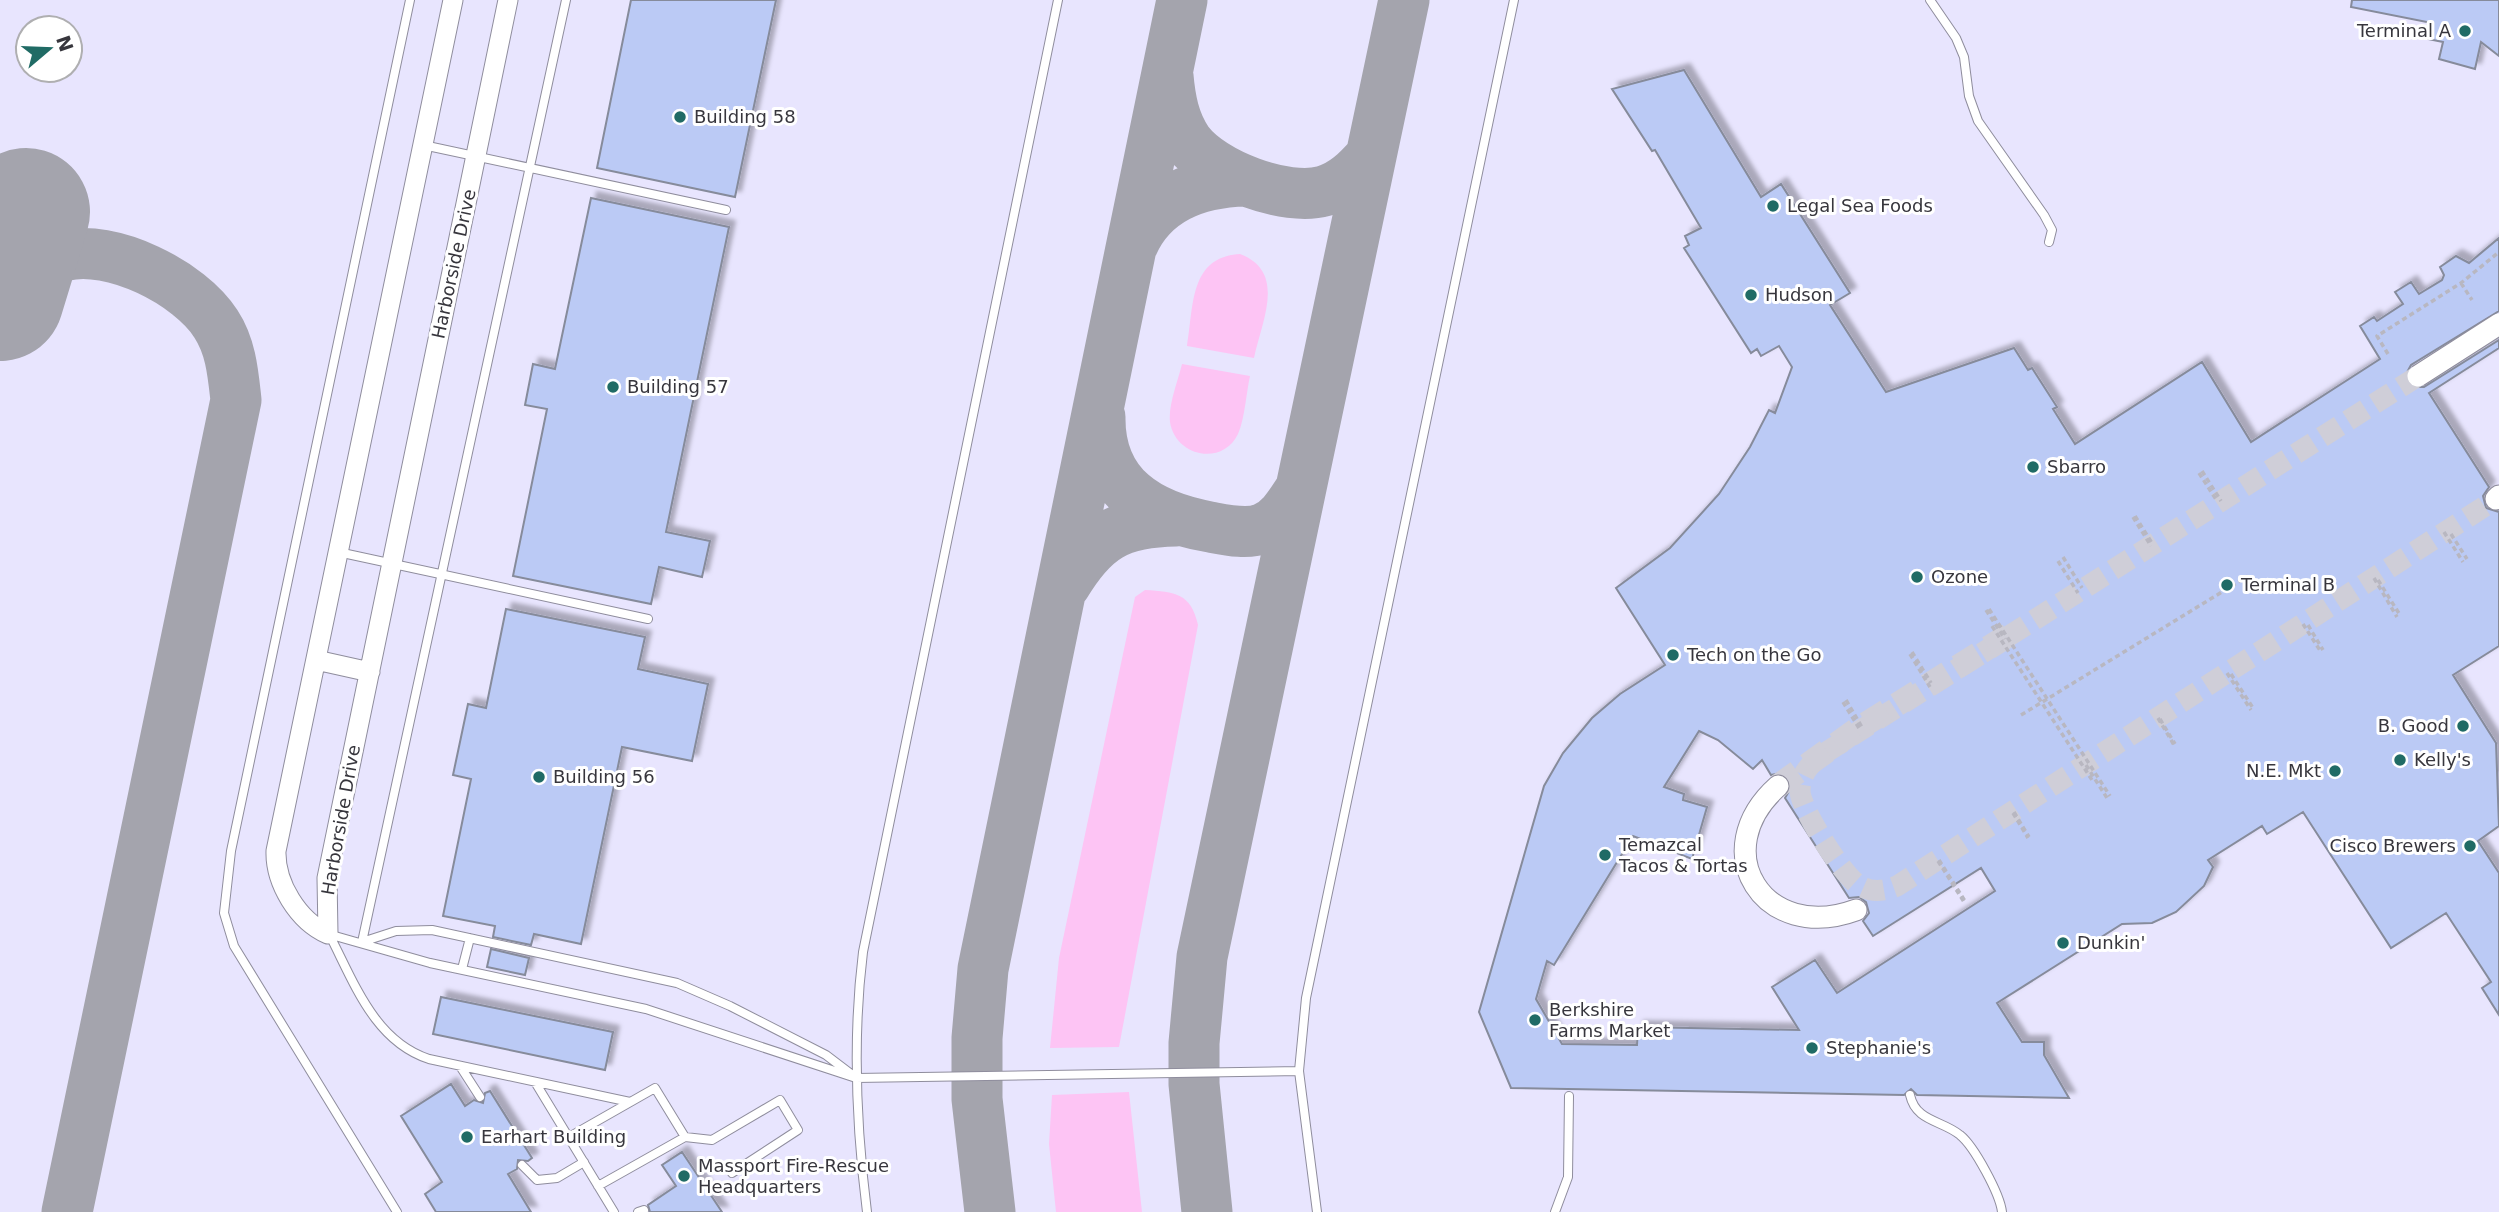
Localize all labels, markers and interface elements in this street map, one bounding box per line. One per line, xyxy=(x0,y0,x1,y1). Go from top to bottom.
north arrow xyxy=(14,14,84,84)
place label: Terminal A xyxy=(2356,20,2452,41)
marker: Terminal A xyxy=(2457,23,2473,39)
text: N xyxy=(52,32,78,55)
place label: Building 58 xyxy=(694,106,796,127)
marker: Building 58 xyxy=(672,109,688,125)
street label: Harborside Drive xyxy=(427,187,480,341)
place label: Legal Sea Foods xyxy=(1787,195,1933,216)
marker: Legal Sea Foods xyxy=(1765,198,1781,214)
place label: Hudson xyxy=(1765,284,1833,305)
marker: Hudson xyxy=(1743,287,1759,303)
place label: Building 57 xyxy=(627,376,729,397)
marker: Building 57 xyxy=(605,379,621,395)
place label: Sbarro xyxy=(2047,456,2106,477)
marker: Sbarro xyxy=(2025,459,2041,475)
place label: Ozone xyxy=(1931,566,1988,587)
marker: Ozone xyxy=(1909,569,1925,585)
place label: Terminal B xyxy=(2240,574,2335,595)
marker: Terminal B xyxy=(2219,577,2235,593)
place label: Tech on the Go xyxy=(1686,644,1821,665)
marker: Tech on the Go xyxy=(1665,647,1681,663)
place label: B. Good xyxy=(2378,715,2449,736)
marker: B. Good xyxy=(2455,718,2471,734)
street label: Harborside Drive xyxy=(317,743,364,897)
place label: Kelly's xyxy=(2414,749,2471,770)
marker: Kelly's xyxy=(2392,752,2408,768)
place label: N.E. Mkt xyxy=(2246,760,2321,781)
marker: N.E. Mkt xyxy=(2327,763,2343,779)
place label: Building 56 xyxy=(553,766,655,787)
marker: Building 56 xyxy=(531,769,547,785)
place label: Temazcal Tacos & Tortas xyxy=(1618,834,1748,876)
place label: Cisco Brewers xyxy=(2329,835,2456,856)
marker: Cisco Brewers xyxy=(2462,838,2478,854)
marker: Temazcal Tacos & Tortas xyxy=(1597,847,1613,863)
place label: Dunkin' xyxy=(2077,932,2145,953)
marker: Dunkin' xyxy=(2055,935,2071,951)
place label: Berkshire Farms Market xyxy=(1549,999,1670,1041)
marker: Berkshire Farms Market xyxy=(1527,1012,1543,1028)
place label: Stephanie's xyxy=(1826,1037,1931,1058)
marker: Stephanie's xyxy=(1804,1040,1820,1056)
place label: Earhart Building xyxy=(481,1126,626,1147)
marker: Earhart Building xyxy=(459,1129,475,1145)
place label: Massport Fire-Rescue Headquarters xyxy=(698,1155,889,1197)
marker: Massport Fire-Rescue Headquarters xyxy=(676,1168,692,1184)

